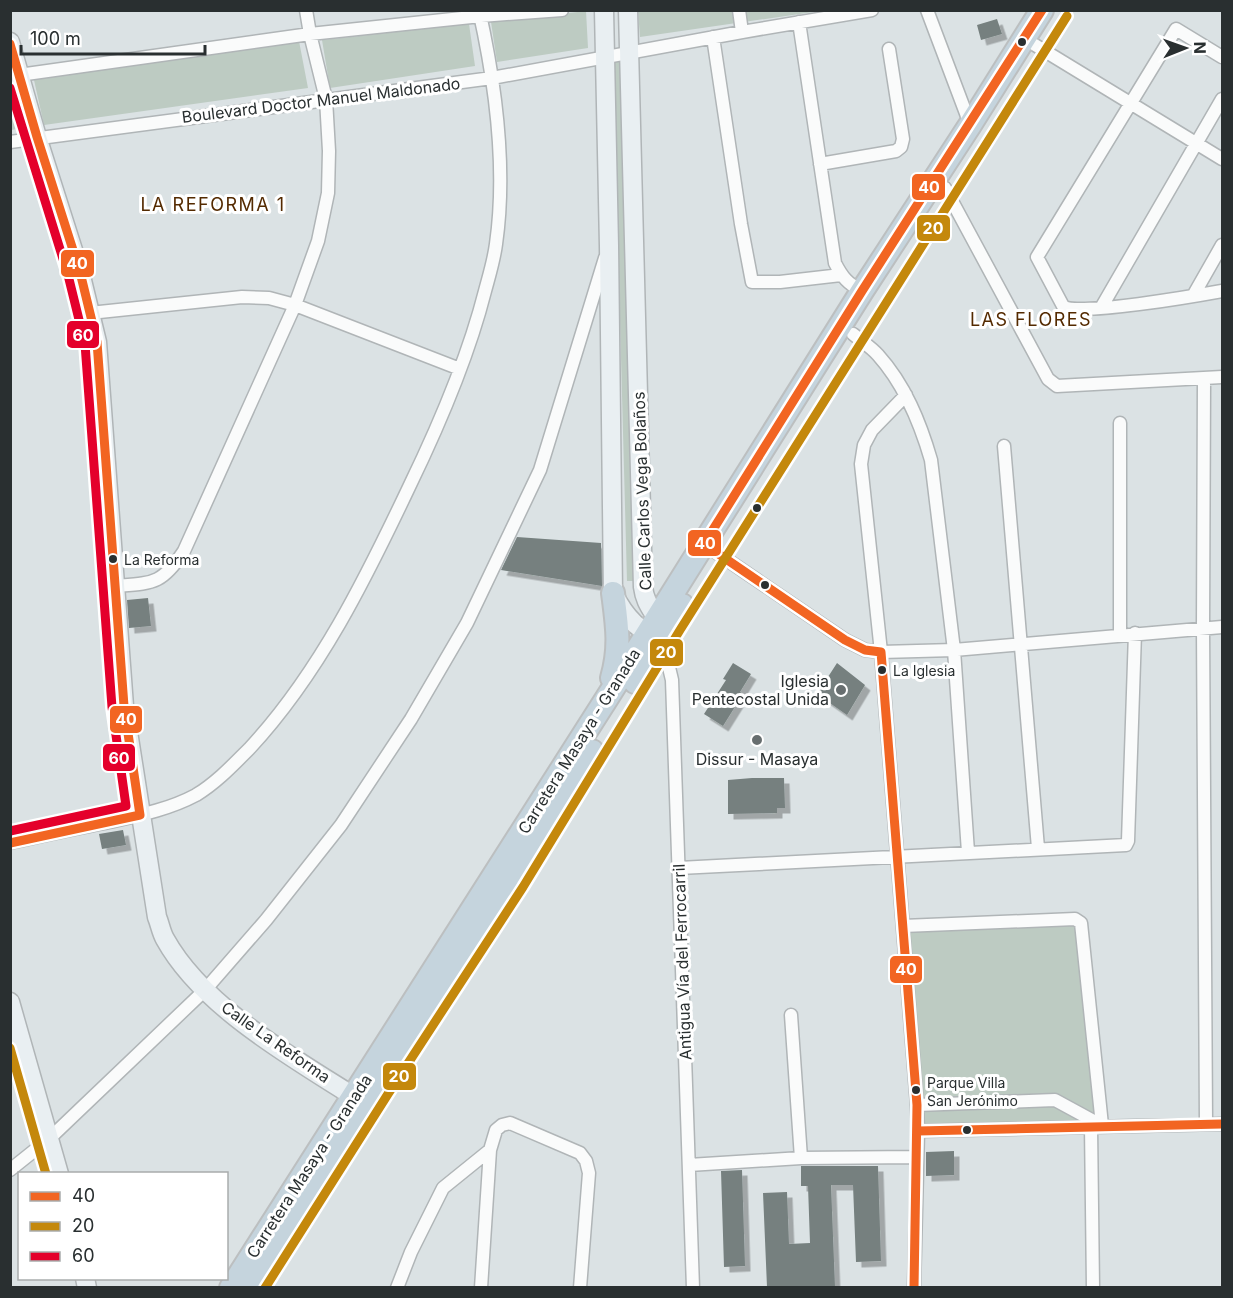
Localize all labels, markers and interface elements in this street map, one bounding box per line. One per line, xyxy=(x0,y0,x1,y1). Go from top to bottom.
scale bar xyxy=(21,18,206,56)
north arrow xyxy=(1155,18,1215,78)
text: 100 m xyxy=(30,28,81,49)
unlabelled marker xyxy=(1016,36,1028,48)
text: N xyxy=(1190,41,1210,54)
street label: Boulevard Doctor Manuel Maldonado xyxy=(181,73,461,127)
line badge: 40 xyxy=(911,173,946,201)
text: 40 xyxy=(918,177,940,197)
district label: LA REFORMA 1 xyxy=(140,194,286,215)
line badge: 20 xyxy=(916,214,951,242)
text: 20 xyxy=(923,218,944,238)
line badge: 40 xyxy=(60,249,95,278)
text: 40 xyxy=(66,253,88,273)
district label: LAS FLORES xyxy=(970,309,1092,330)
line badge: 60 xyxy=(66,320,100,349)
text: 60 xyxy=(72,325,94,345)
street label: Calle Carlos Vega Bolaños xyxy=(629,391,655,591)
unlabelled marker xyxy=(751,502,763,514)
line badge: 40 xyxy=(687,529,722,557)
text: 40 xyxy=(694,533,716,553)
place label: La Reforma xyxy=(124,551,199,568)
marker: La Reforma xyxy=(107,553,119,565)
unlabelled marker xyxy=(759,579,771,591)
line badge: 20 xyxy=(649,638,684,667)
text: 20 xyxy=(656,642,677,662)
street label: Carretera Masaya - Granada xyxy=(514,645,644,837)
place label: La Iglesia xyxy=(893,662,955,679)
marker: La Iglesia xyxy=(876,664,888,676)
place label: Iglesia Pentecostal Unida xyxy=(692,671,829,709)
marker: Iglesia Pentecostal Unida xyxy=(834,683,848,697)
line badge: 40 xyxy=(109,705,143,734)
text: 40 xyxy=(115,709,137,729)
marker: Dissur - Masaya xyxy=(750,733,764,747)
line badge: 60 xyxy=(102,743,136,772)
text: 60 xyxy=(108,748,130,768)
place label: Dissur - Masaya xyxy=(696,749,818,769)
street label: Antigua Vía del Ferrocarril xyxy=(669,863,695,1061)
line badge: 40 xyxy=(889,955,923,984)
text: 40 xyxy=(895,959,917,979)
street label: Calle La Reforma xyxy=(218,997,334,1087)
line badge: 20 xyxy=(382,1062,417,1091)
text: 20 xyxy=(389,1066,410,1086)
street label: Carretera Masaya - Granada xyxy=(242,1070,376,1262)
place label: Parque Villa San Jerónimo xyxy=(927,1074,1018,1109)
marker: Parque Villa San Jerónimo xyxy=(910,1084,922,1096)
unlabelled marker xyxy=(961,1124,973,1136)
legend xyxy=(18,1172,228,1280)
text: 40 xyxy=(72,1185,95,1206)
text: 20 xyxy=(72,1215,94,1236)
text: 60 xyxy=(72,1245,95,1266)

